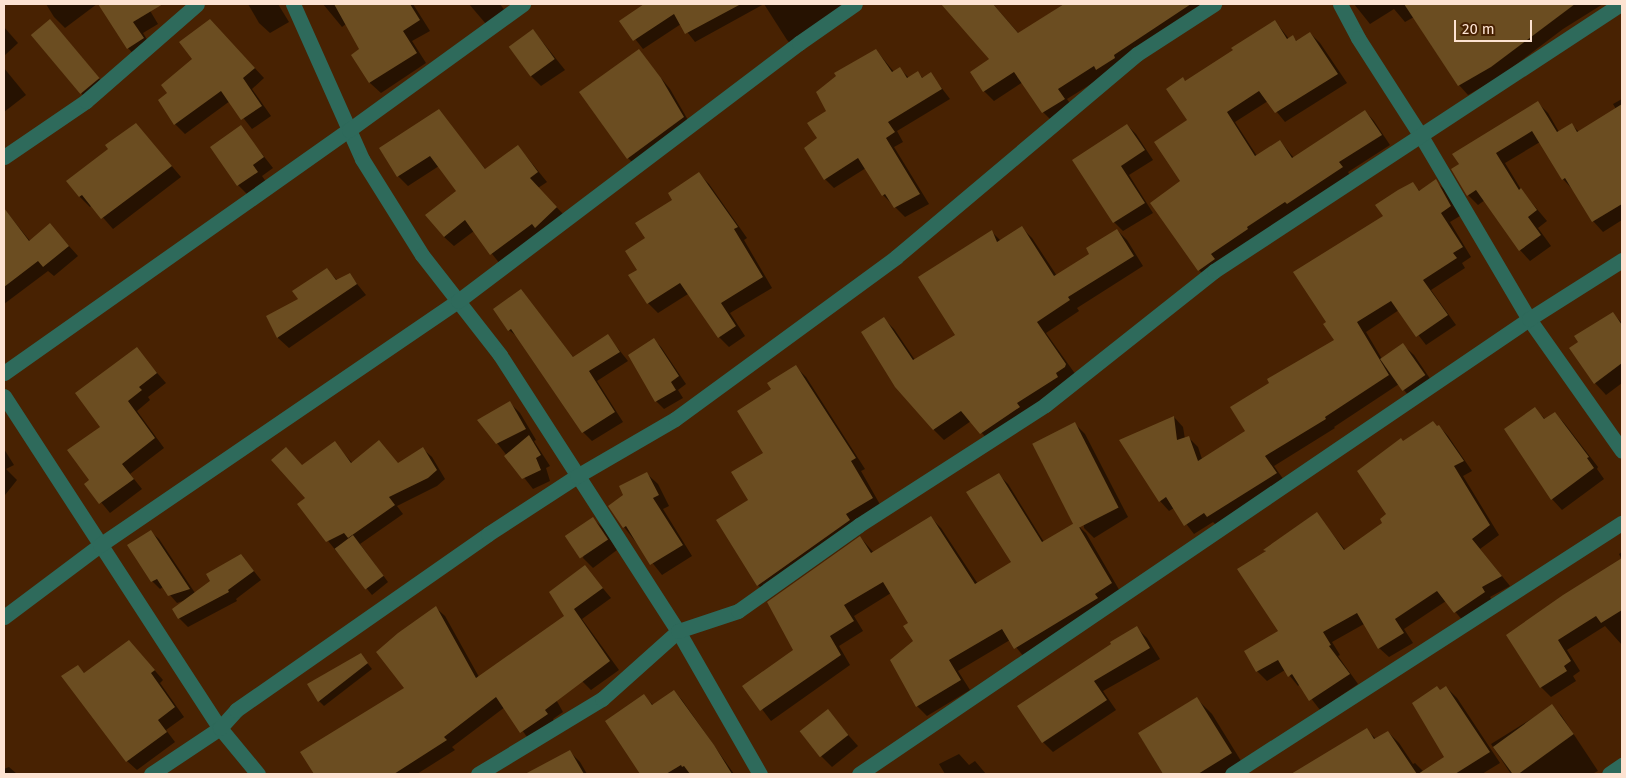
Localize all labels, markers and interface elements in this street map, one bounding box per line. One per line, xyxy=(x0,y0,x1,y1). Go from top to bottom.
scale bar xyxy=(1456,10,1534,42)
text: 20 m xyxy=(1462,20,1495,38)

